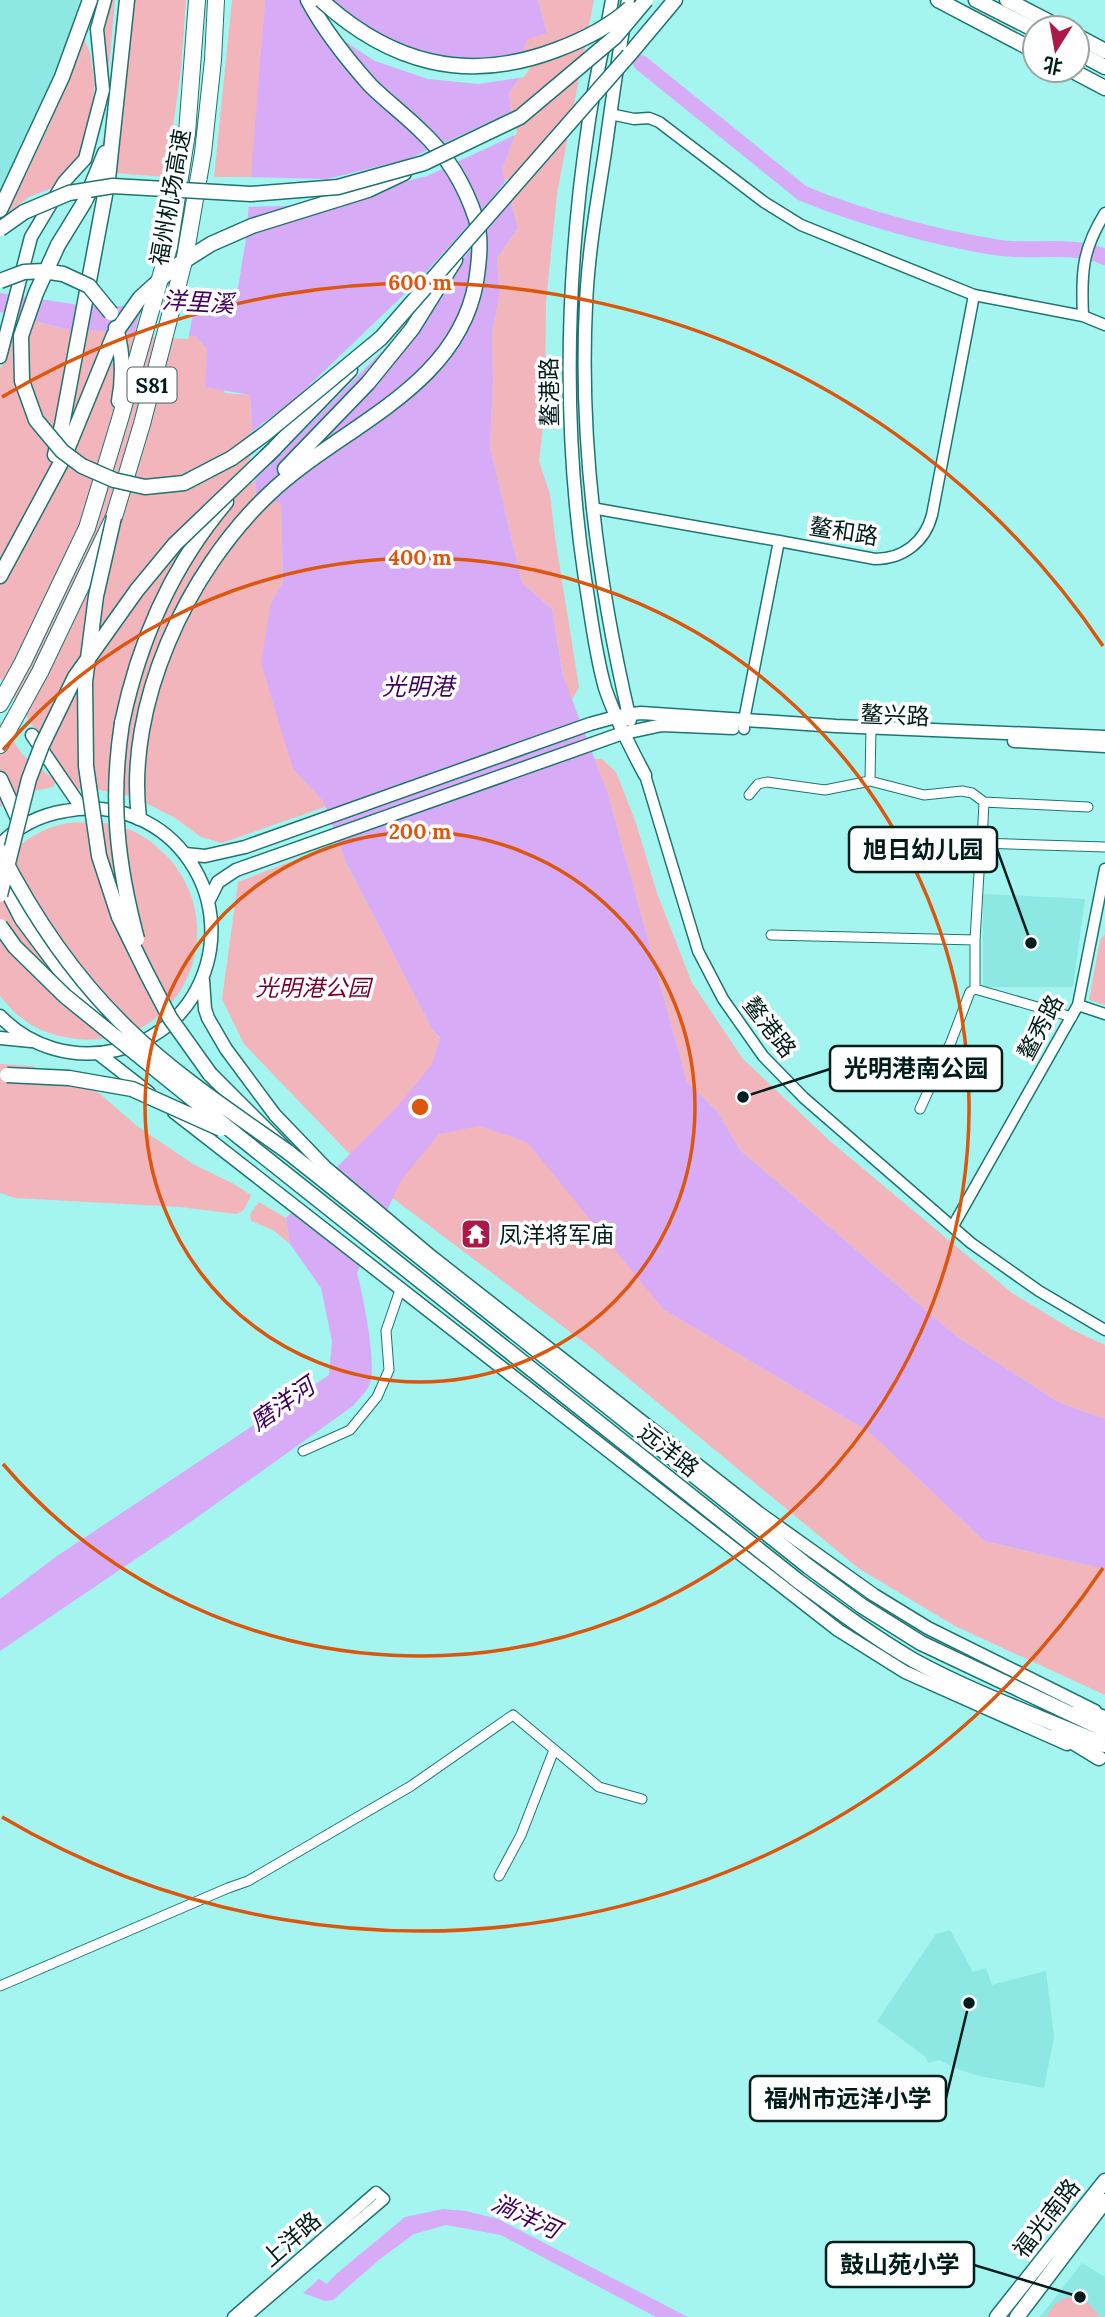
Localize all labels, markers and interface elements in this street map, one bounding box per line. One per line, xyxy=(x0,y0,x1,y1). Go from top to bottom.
north arrow xyxy=(1021,14,1091,84)
text: 北 xyxy=(1041,52,1064,79)
street label: 福州机场高速 xyxy=(144,127,196,267)
text: 600 m xyxy=(388,269,452,296)
water label: 洋里溪 xyxy=(161,285,238,320)
street label: 鳌港路 xyxy=(534,357,564,427)
road number: S81 xyxy=(128,368,176,402)
street label: 鳌和路 xyxy=(808,511,880,551)
text: 400 m xyxy=(388,544,452,571)
water label: 光明港 xyxy=(382,671,457,702)
street label: 鳌兴路 xyxy=(860,699,930,731)
text: 200 m xyxy=(389,818,451,845)
callout: 旭日幼儿园 xyxy=(849,827,997,872)
text: 旭日幼儿园 xyxy=(863,834,983,865)
park label: 光明港公园 xyxy=(256,973,374,1002)
street label: 鳌秀路 xyxy=(1011,990,1069,1064)
street label: 鳌港路 xyxy=(737,991,803,1063)
callout: 光明港南公园 xyxy=(830,1046,1002,1091)
text: 光明港南公园 xyxy=(844,1053,988,1084)
centre of rings xyxy=(408,1095,432,1119)
temple icon: 凤洋将军庙 xyxy=(459,1217,493,1251)
place label: 凤洋将军庙 xyxy=(499,1220,614,1249)
water label: 磨洋河 xyxy=(244,1368,324,1437)
street label: 远洋路 xyxy=(633,1417,705,1483)
callout: 福州市远洋小学 xyxy=(750,2076,946,2121)
text: 福州市远洋小学 xyxy=(764,2083,932,2114)
street label: 福光南路 xyxy=(1006,2173,1086,2263)
water label: 淌洋河 xyxy=(487,2187,569,2247)
street label: 上洋路 xyxy=(255,2205,327,2273)
callout: 鼓山苑小学 xyxy=(826,2242,974,2287)
text: 鼓山苑小学 xyxy=(840,2249,960,2280)

